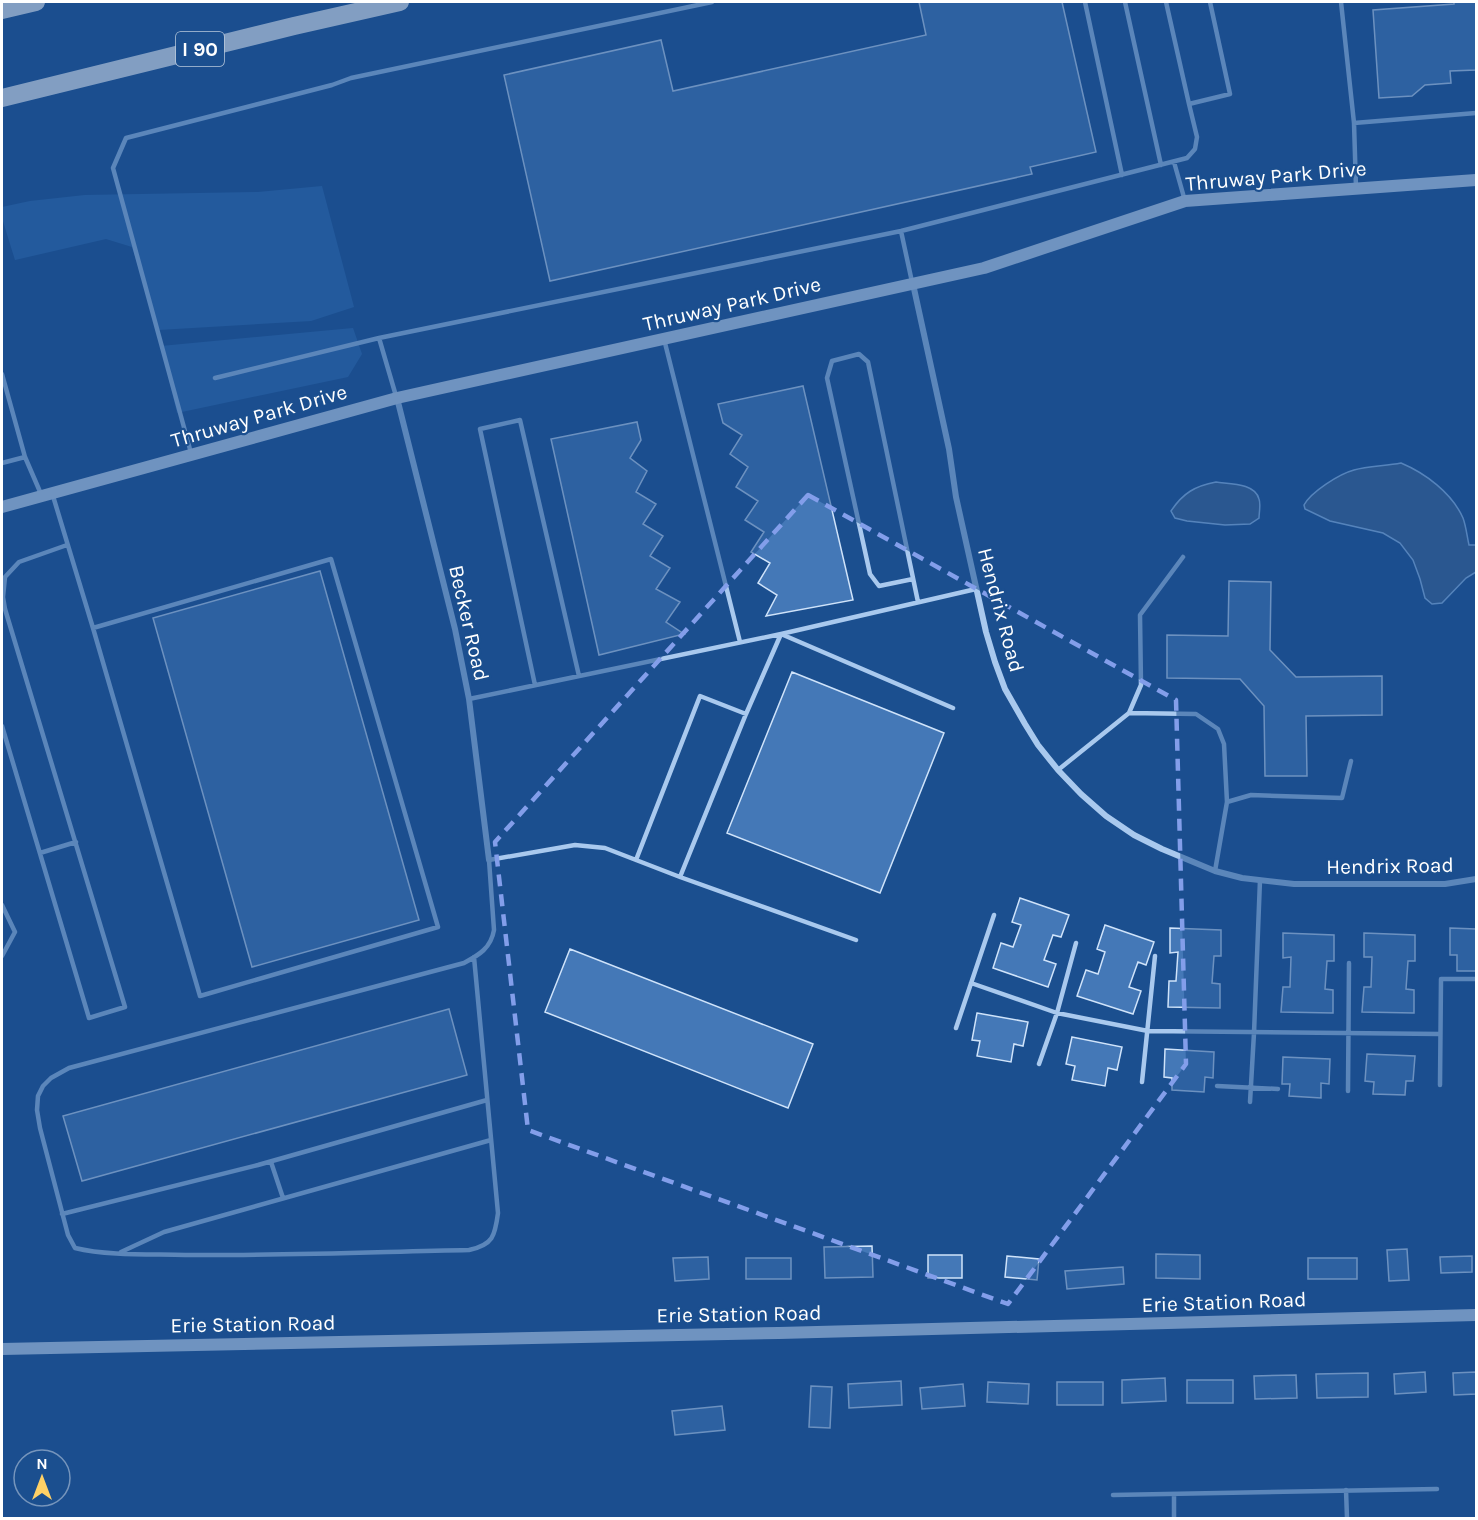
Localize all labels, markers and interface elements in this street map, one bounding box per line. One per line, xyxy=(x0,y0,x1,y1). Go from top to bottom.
road number: I 90 xyxy=(176,32,224,66)
street label: Thruway Park Drive xyxy=(1184,156,1368,196)
street label: Thruway Park Drive xyxy=(641,272,823,336)
street label: Thruway Park Drive xyxy=(168,379,350,453)
street label: Hendrix Road xyxy=(973,545,1029,675)
street label: Becker Road xyxy=(444,563,494,683)
street label: Hendrix Road xyxy=(1326,853,1454,879)
street label: Erie Station Road xyxy=(1141,1287,1307,1317)
street label: Erie Station Road xyxy=(656,1301,822,1327)
street label: Erie Station Road xyxy=(170,1311,336,1337)
north arrow xyxy=(12,1448,72,1508)
text: N xyxy=(36,1454,48,1473)

